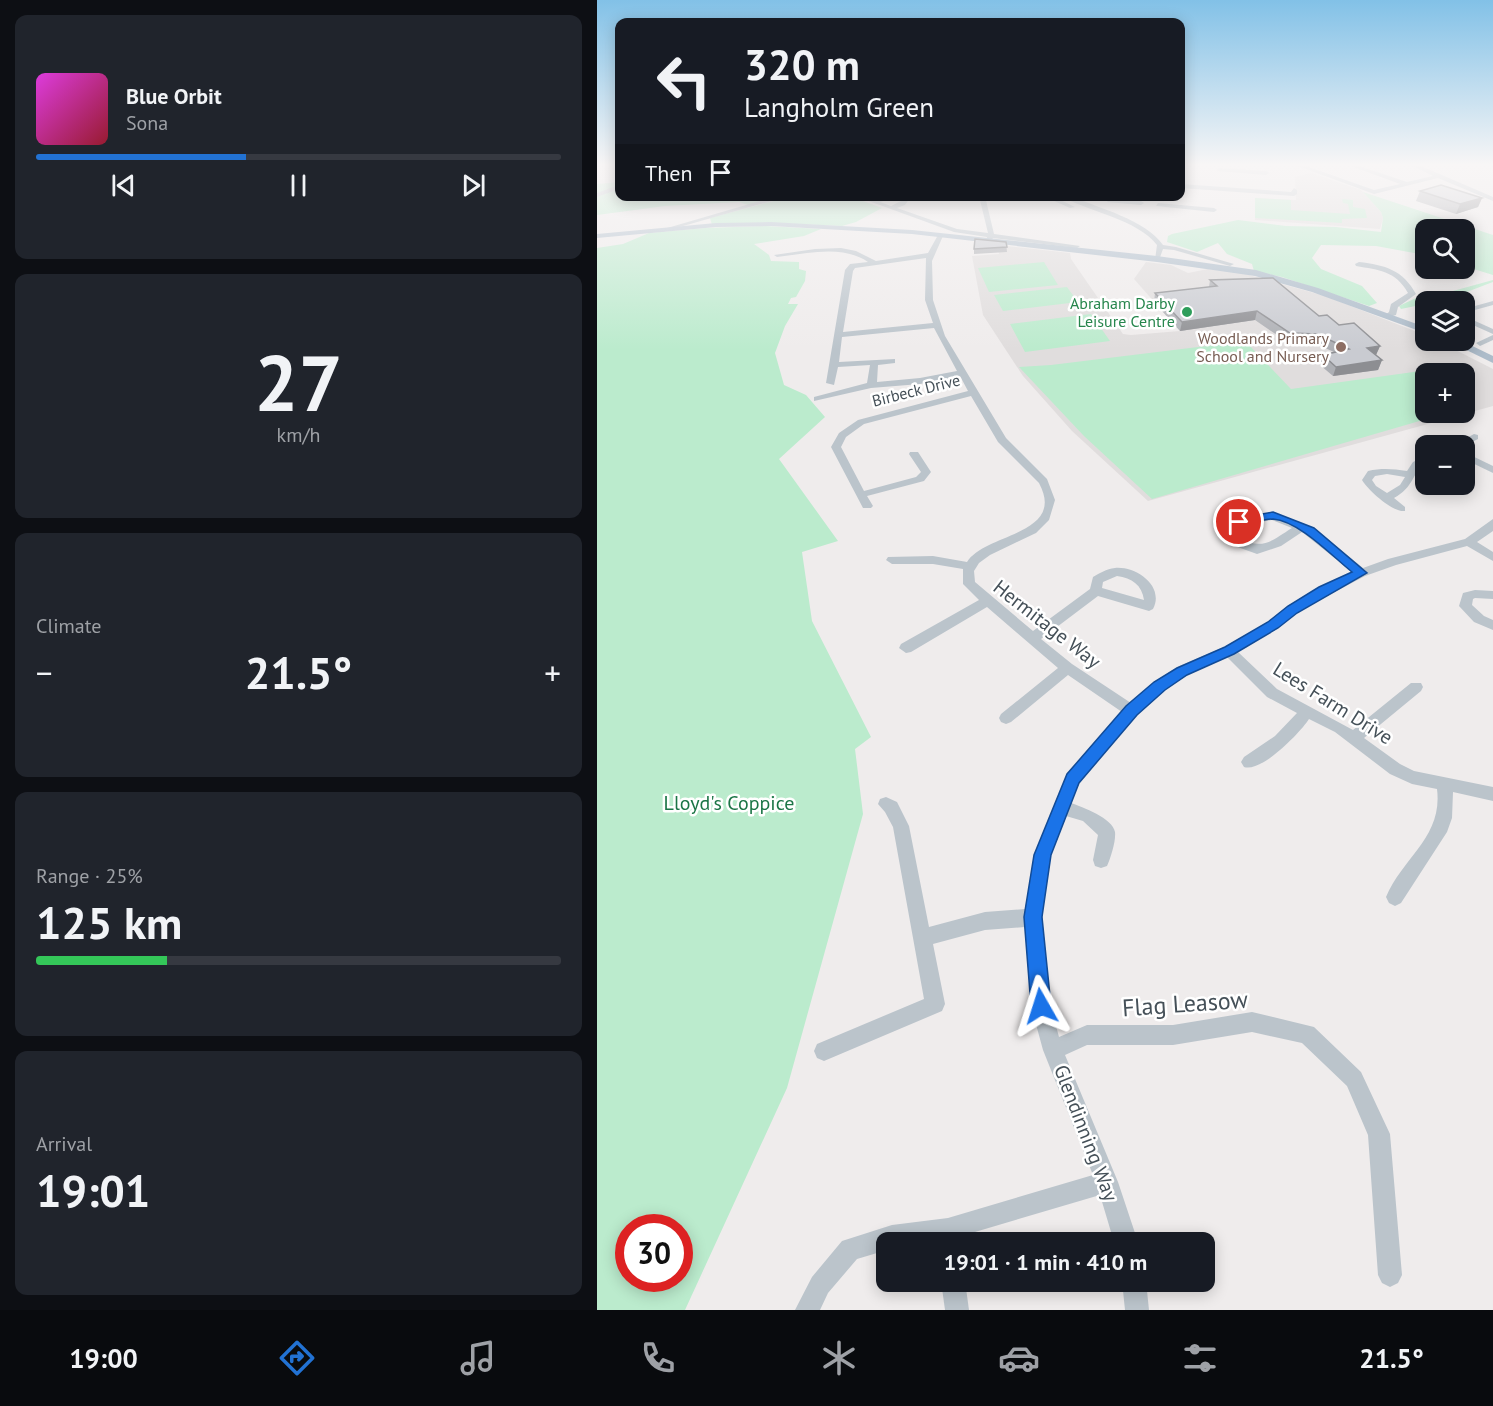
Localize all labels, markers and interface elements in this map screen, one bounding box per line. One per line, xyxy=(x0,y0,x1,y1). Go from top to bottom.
text: 320 m xyxy=(744,37,860,92)
icon: left xyxy=(645,42,723,120)
text: Blue Orbit xyxy=(126,82,222,110)
text: Langholm Green xyxy=(744,90,934,124)
text: Sona xyxy=(126,110,168,136)
icon: arrive xyxy=(704,156,737,189)
text: Then xyxy=(645,159,692,187)
icon: previous xyxy=(107,169,140,202)
icon: pause xyxy=(282,169,315,202)
icon: next xyxy=(457,169,490,202)
map controls xyxy=(1415,219,1475,495)
button: search xyxy=(1415,219,1475,279)
button: layers xyxy=(1415,291,1475,351)
place label: Abraham Darby Leisure Centre xyxy=(1070,293,1176,331)
marker: Abraham Darby Leisure Centre xyxy=(1180,305,1194,319)
place label: Woodlands Primary School and Nursery xyxy=(1196,328,1330,366)
text: 27 xyxy=(254,332,343,433)
marker: Woodlands Primary School and Nursery xyxy=(1334,340,1348,354)
button: + xyxy=(1415,363,1475,423)
street label: Birbeck Drive xyxy=(870,369,962,411)
text: km/h xyxy=(277,422,320,448)
button: − xyxy=(1415,435,1475,495)
pin xyxy=(1213,496,1264,547)
icon: arrive xyxy=(1222,505,1255,538)
street label: Hermitage Way xyxy=(988,574,1107,675)
text: Climate xyxy=(36,613,102,639)
text: 21.5° xyxy=(245,643,352,701)
text: − xyxy=(36,651,53,694)
text: + xyxy=(544,651,561,694)
street label: Lees Farm Drive xyxy=(1268,656,1398,750)
park label: Lloyd's Coppice xyxy=(664,790,794,816)
text: Range · 25% xyxy=(36,863,143,889)
text: 125 km xyxy=(36,893,182,951)
position arrow xyxy=(1009,974,1073,1038)
street label: Flag Leasow xyxy=(1121,984,1249,1023)
street label: Glendinning Way xyxy=(1048,1061,1124,1206)
text: Arrival xyxy=(36,1131,92,1157)
text: 19:01 xyxy=(36,1161,150,1219)
speed limit sign: 30 xyxy=(615,1214,693,1292)
text: 19:01 · 1 min · 410 m xyxy=(944,1248,1147,1276)
icon: directions xyxy=(276,1337,318,1379)
icon: music xyxy=(457,1337,499,1379)
icon: phone xyxy=(637,1337,679,1379)
icon: climate xyxy=(818,1337,860,1379)
icon: car xyxy=(998,1337,1040,1379)
icon: filters xyxy=(1179,1337,1221,1379)
text: 19:00 xyxy=(69,1341,138,1375)
text: 21.5° xyxy=(1359,1341,1424,1375)

